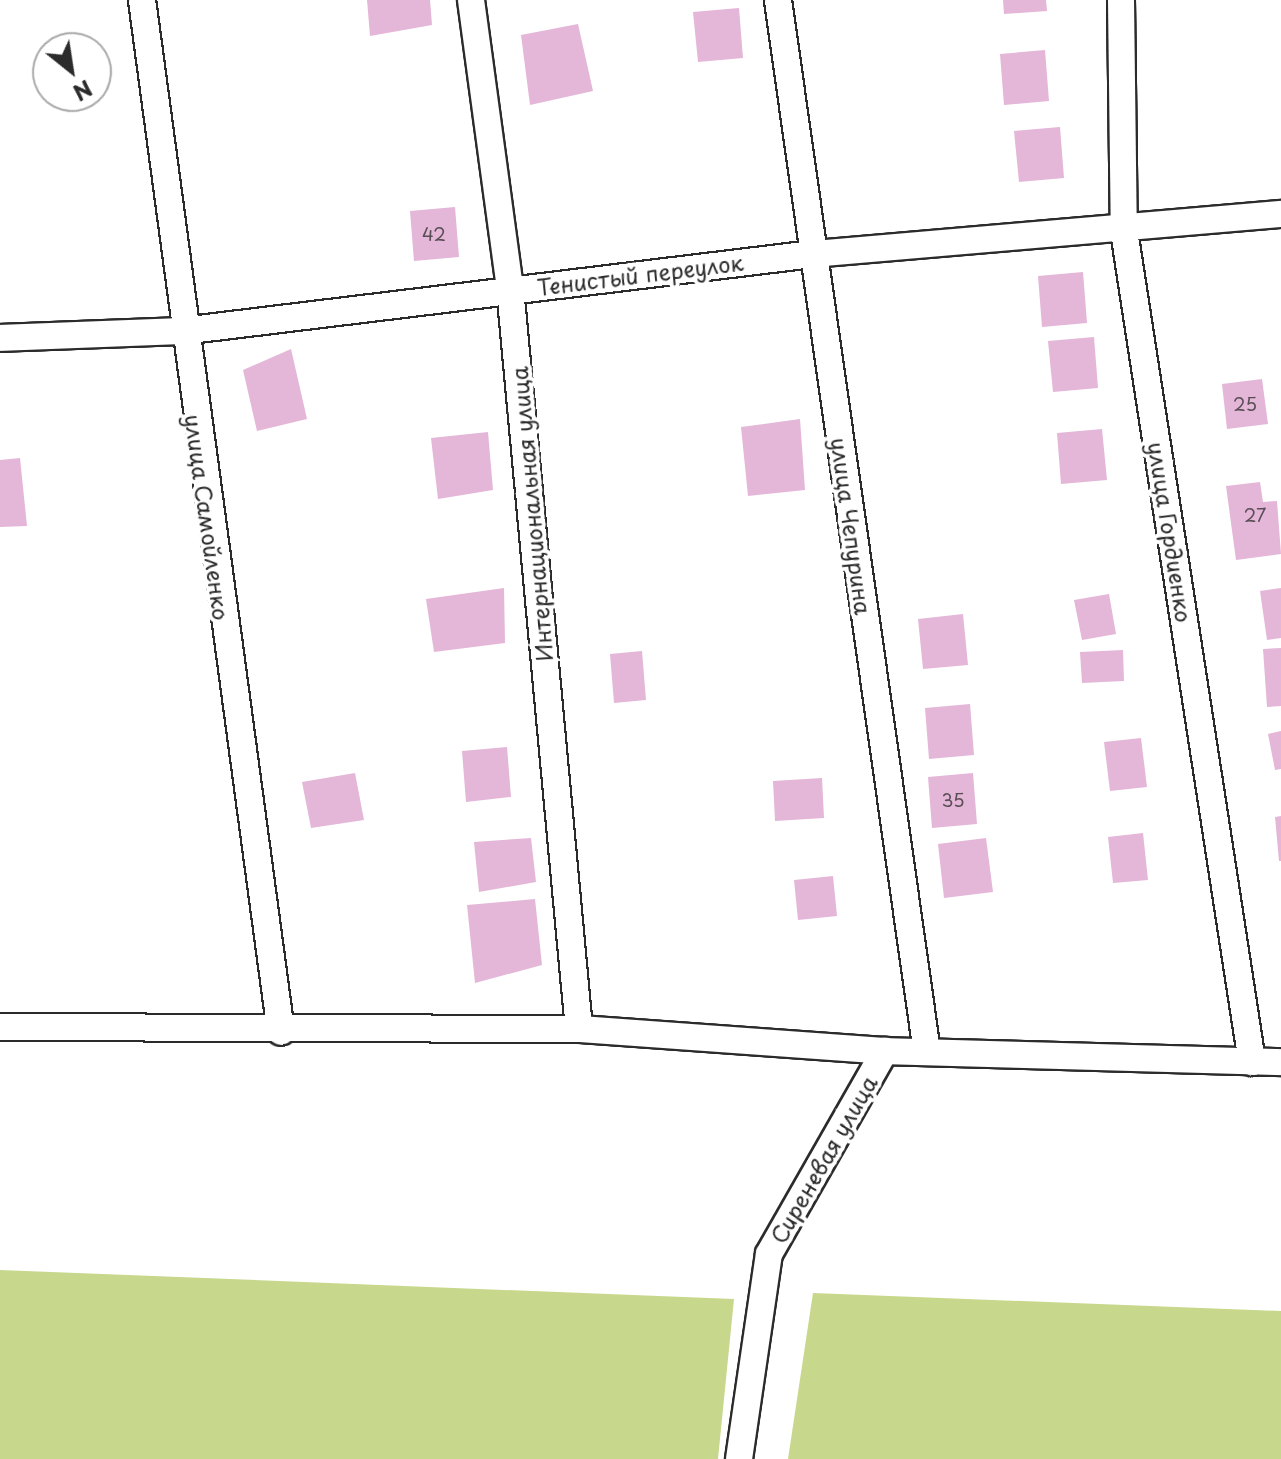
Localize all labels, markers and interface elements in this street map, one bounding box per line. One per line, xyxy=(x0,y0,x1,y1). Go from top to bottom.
north arrow xyxy=(32,32,112,112)
text: N xyxy=(67,73,99,110)
house number: 42 xyxy=(422,223,446,245)
street label: Тенистый переулок xyxy=(536,248,744,300)
street label: Интернациональная улица xyxy=(505,365,557,663)
house number: 25 xyxy=(1233,393,1257,415)
street label: улица Самойленко xyxy=(180,412,236,622)
street label: улица Чепурина xyxy=(826,435,878,617)
street label: улица Гордиенко xyxy=(1144,439,1198,625)
house number: 27 xyxy=(1244,504,1266,526)
house number: 35 xyxy=(941,789,965,811)
street label: Сиреневая улица xyxy=(764,1070,882,1248)

